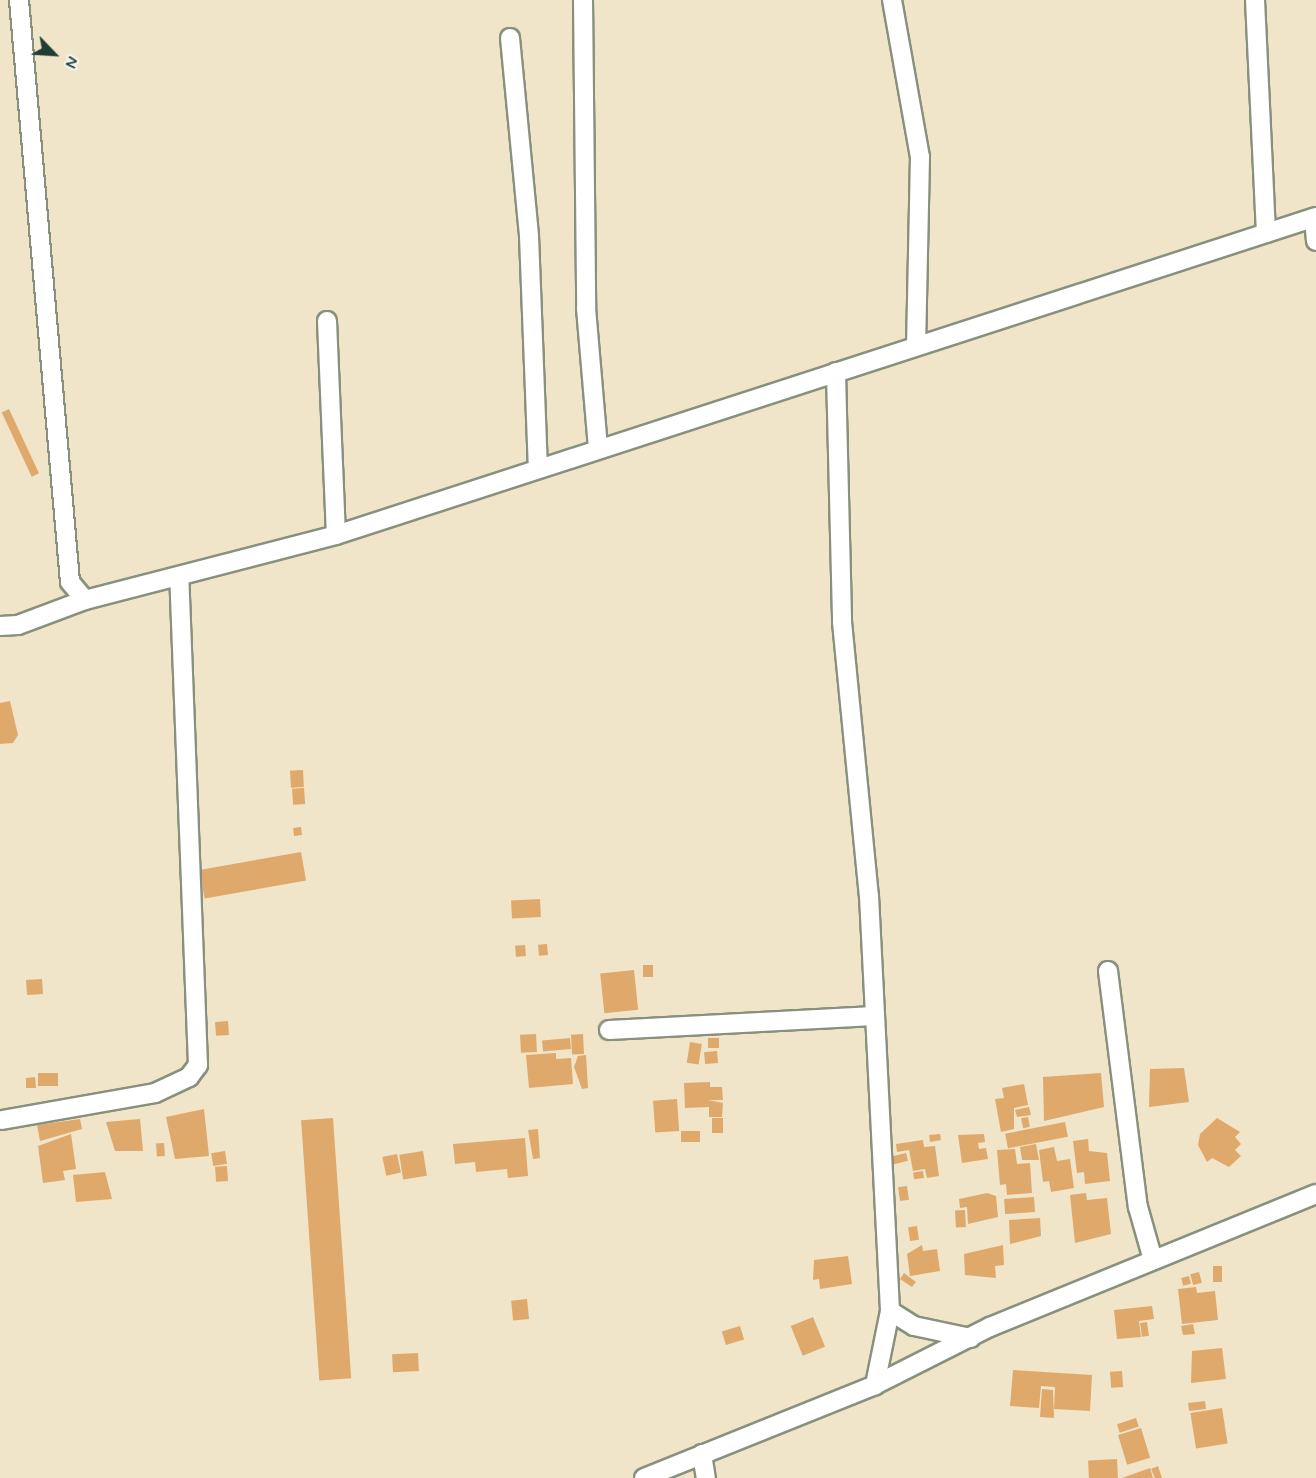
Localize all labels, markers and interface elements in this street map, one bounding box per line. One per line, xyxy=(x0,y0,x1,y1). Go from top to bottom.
north arrow xyxy=(24,24,84,84)
text: N xyxy=(59,53,83,71)

